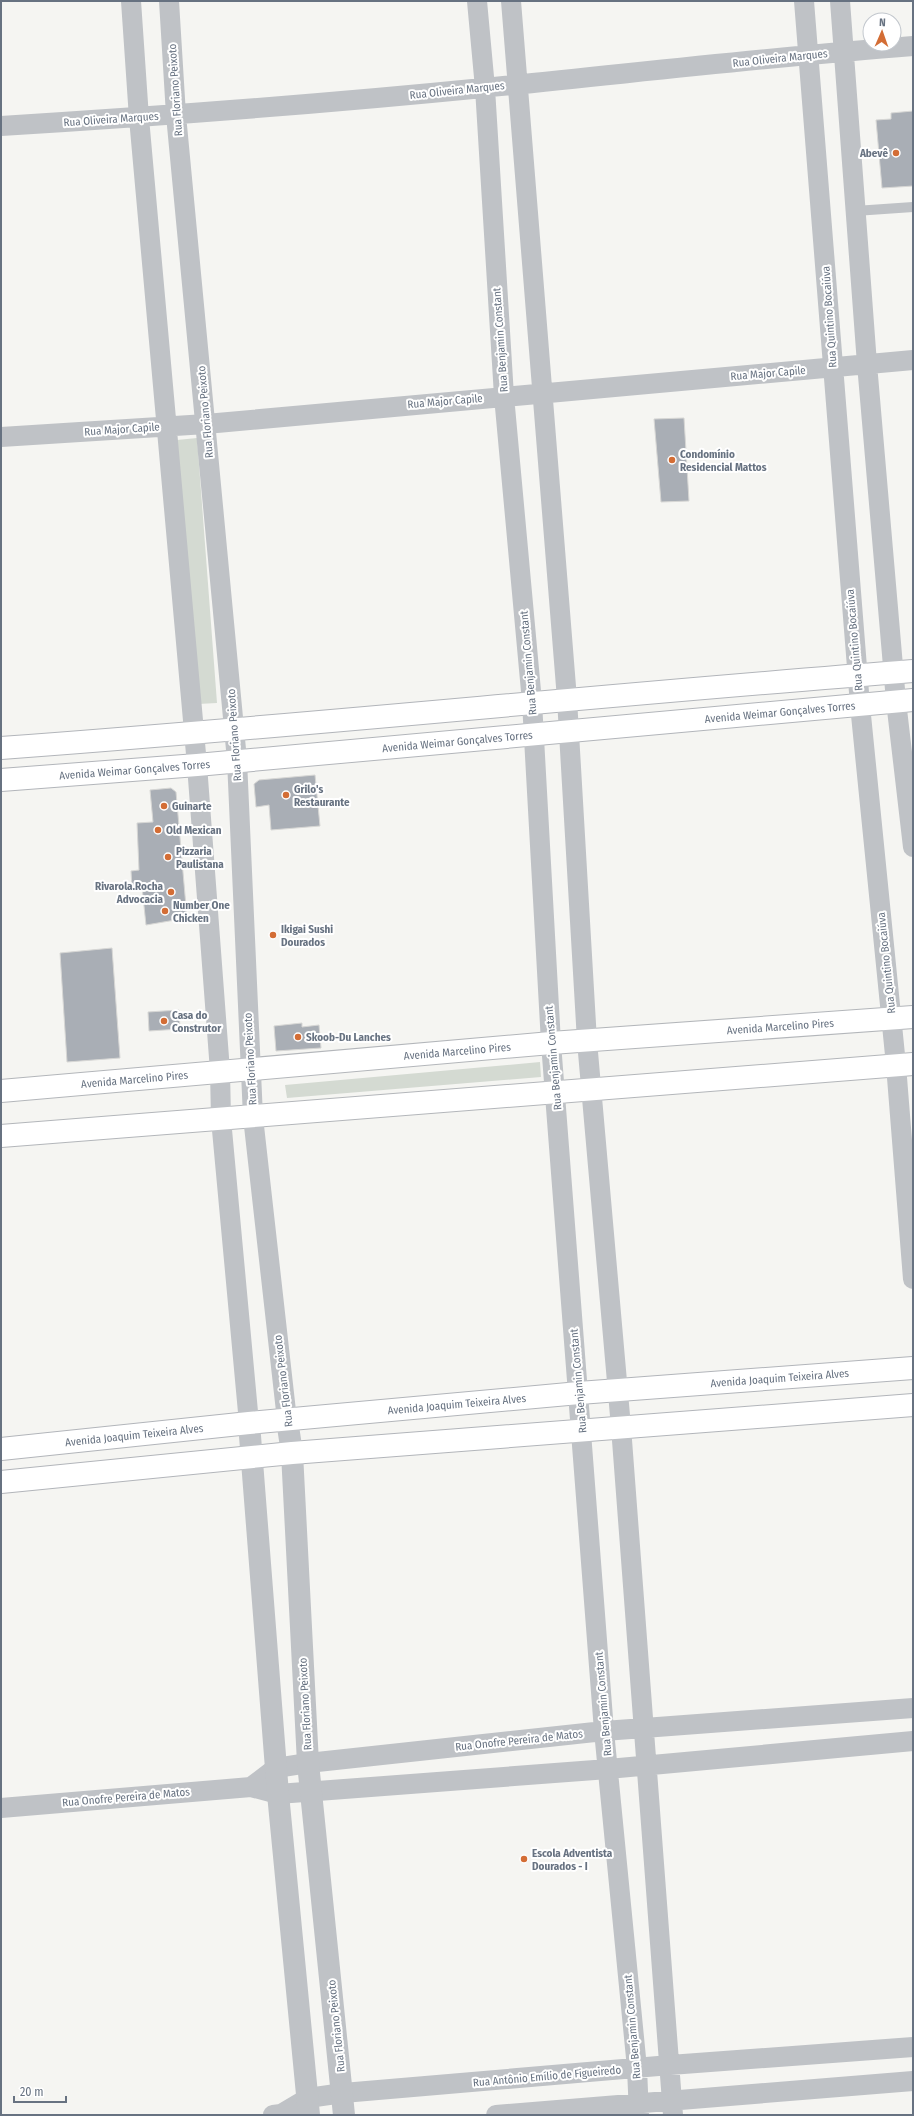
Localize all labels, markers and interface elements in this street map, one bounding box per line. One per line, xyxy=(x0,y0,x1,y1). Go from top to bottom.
north arrow xyxy=(862,12,902,52)
text: N xyxy=(879,16,886,29)
street label: Rua Floriano Peixoto xyxy=(166,43,185,137)
street label: Rua Oliveira Marques xyxy=(732,47,828,70)
street label: Rua Oliveira Marques xyxy=(409,79,505,102)
street label: Rua Oliveira Marques xyxy=(63,110,159,129)
place label: Abevê xyxy=(859,147,888,160)
marker: Abevê xyxy=(891,148,901,158)
street label: Rua Quintino Bocaiúva xyxy=(819,266,840,368)
street label: Rua Benjamin Constant xyxy=(490,287,511,393)
street label: Rua Major Capile xyxy=(730,364,806,383)
street label: Rua Floriano Peixoto xyxy=(195,365,216,459)
street label: Rua Major Capile xyxy=(407,392,483,411)
street label: Rua Major Capile xyxy=(84,420,160,439)
place label: Condomínio Residencial Mattos xyxy=(680,448,767,474)
marker: Condomínio Residencial Mattos xyxy=(667,455,677,465)
street label: Rua Quintino Bocaiúva xyxy=(844,589,865,691)
street label: Rua Benjamin Constant xyxy=(517,610,540,716)
street label: Rua Floriano Peixoto xyxy=(225,688,244,782)
street label: Avenida Weimar Gonçalves Torres xyxy=(704,699,856,726)
street label: Avenida Weimar Gonçalves Torres xyxy=(381,729,534,755)
street label: Avenida Weimar Gonçalves Torres xyxy=(59,758,211,783)
place label: Grilo's Restaurante xyxy=(294,783,350,809)
marker: Grilo's Restaurante xyxy=(281,790,291,800)
place label: Guinarte xyxy=(172,800,212,813)
marker: Guinarte xyxy=(159,801,169,811)
place label: Old Mexican xyxy=(166,824,222,837)
marker: Old Mexican xyxy=(153,825,163,835)
place label: Pizzaria Paulistana xyxy=(176,845,224,871)
marker: Pizzaria Paulistana xyxy=(163,852,173,862)
place label: Rivarola.Rocha Advocacia xyxy=(95,880,164,906)
marker: Rivarola.Rocha Advocacia xyxy=(166,887,176,897)
place label: Number One Chicken xyxy=(173,899,230,925)
marker: Number One Chicken xyxy=(160,906,170,916)
street label: Rua Quintino Bocaiúva xyxy=(875,912,898,1014)
place label: Ikigai Sushi Dourados xyxy=(281,923,333,949)
marker: Ikigai Sushi Dourados xyxy=(268,930,278,940)
street label: Rua Benjamin Constant xyxy=(542,1005,565,1111)
place label: Casa do Construtor xyxy=(172,1009,222,1035)
street label: Rua Floriano Peixoto xyxy=(242,1012,259,1106)
marker: Casa do Construtor xyxy=(159,1016,169,1026)
street label: Avenida Marcelino Pires xyxy=(726,1017,835,1037)
place label: Skoob-Du Lanches xyxy=(306,1031,391,1044)
marker: Skoob-Du Lanches xyxy=(293,1032,303,1042)
street label: Avenida Marcelino Pires xyxy=(403,1041,512,1063)
street label: Avenida Marcelino Pires xyxy=(80,1069,189,1091)
street label: Rua Benjamin Constant xyxy=(567,1328,590,1434)
street label: Rua Floriano Peixoto xyxy=(271,1334,296,1428)
street label: Avenida Joaquim Teixeira Alves xyxy=(710,1367,850,1390)
street label: Avenida Joaquim Teixeira Alves xyxy=(387,1392,527,1417)
street label: Avenida Joaquim Teixeira Alves xyxy=(65,1422,204,1449)
street label: Rua Benjamin Constant xyxy=(592,1651,615,1757)
street label: Rua Floriano Peixoto xyxy=(297,1657,314,1751)
street label: Rua Onofre Pereira de Matos xyxy=(455,1727,584,1754)
street label: Rua Onofre Pereira de Matos xyxy=(62,1785,191,1810)
place label: Escola Adventista Dourados - I xyxy=(532,1847,613,1873)
marker: Escola Adventista Dourados - I xyxy=(519,1854,529,1864)
street label: Rua Benjamin Constant xyxy=(621,1974,644,2080)
street label: Rua Floriano Peixoto xyxy=(325,1979,348,2073)
street label: Rua Antônio Emílio de Figueiredo xyxy=(472,2064,622,2089)
scale bar xyxy=(14,2078,66,2104)
text: 20 m xyxy=(20,2085,44,2099)

